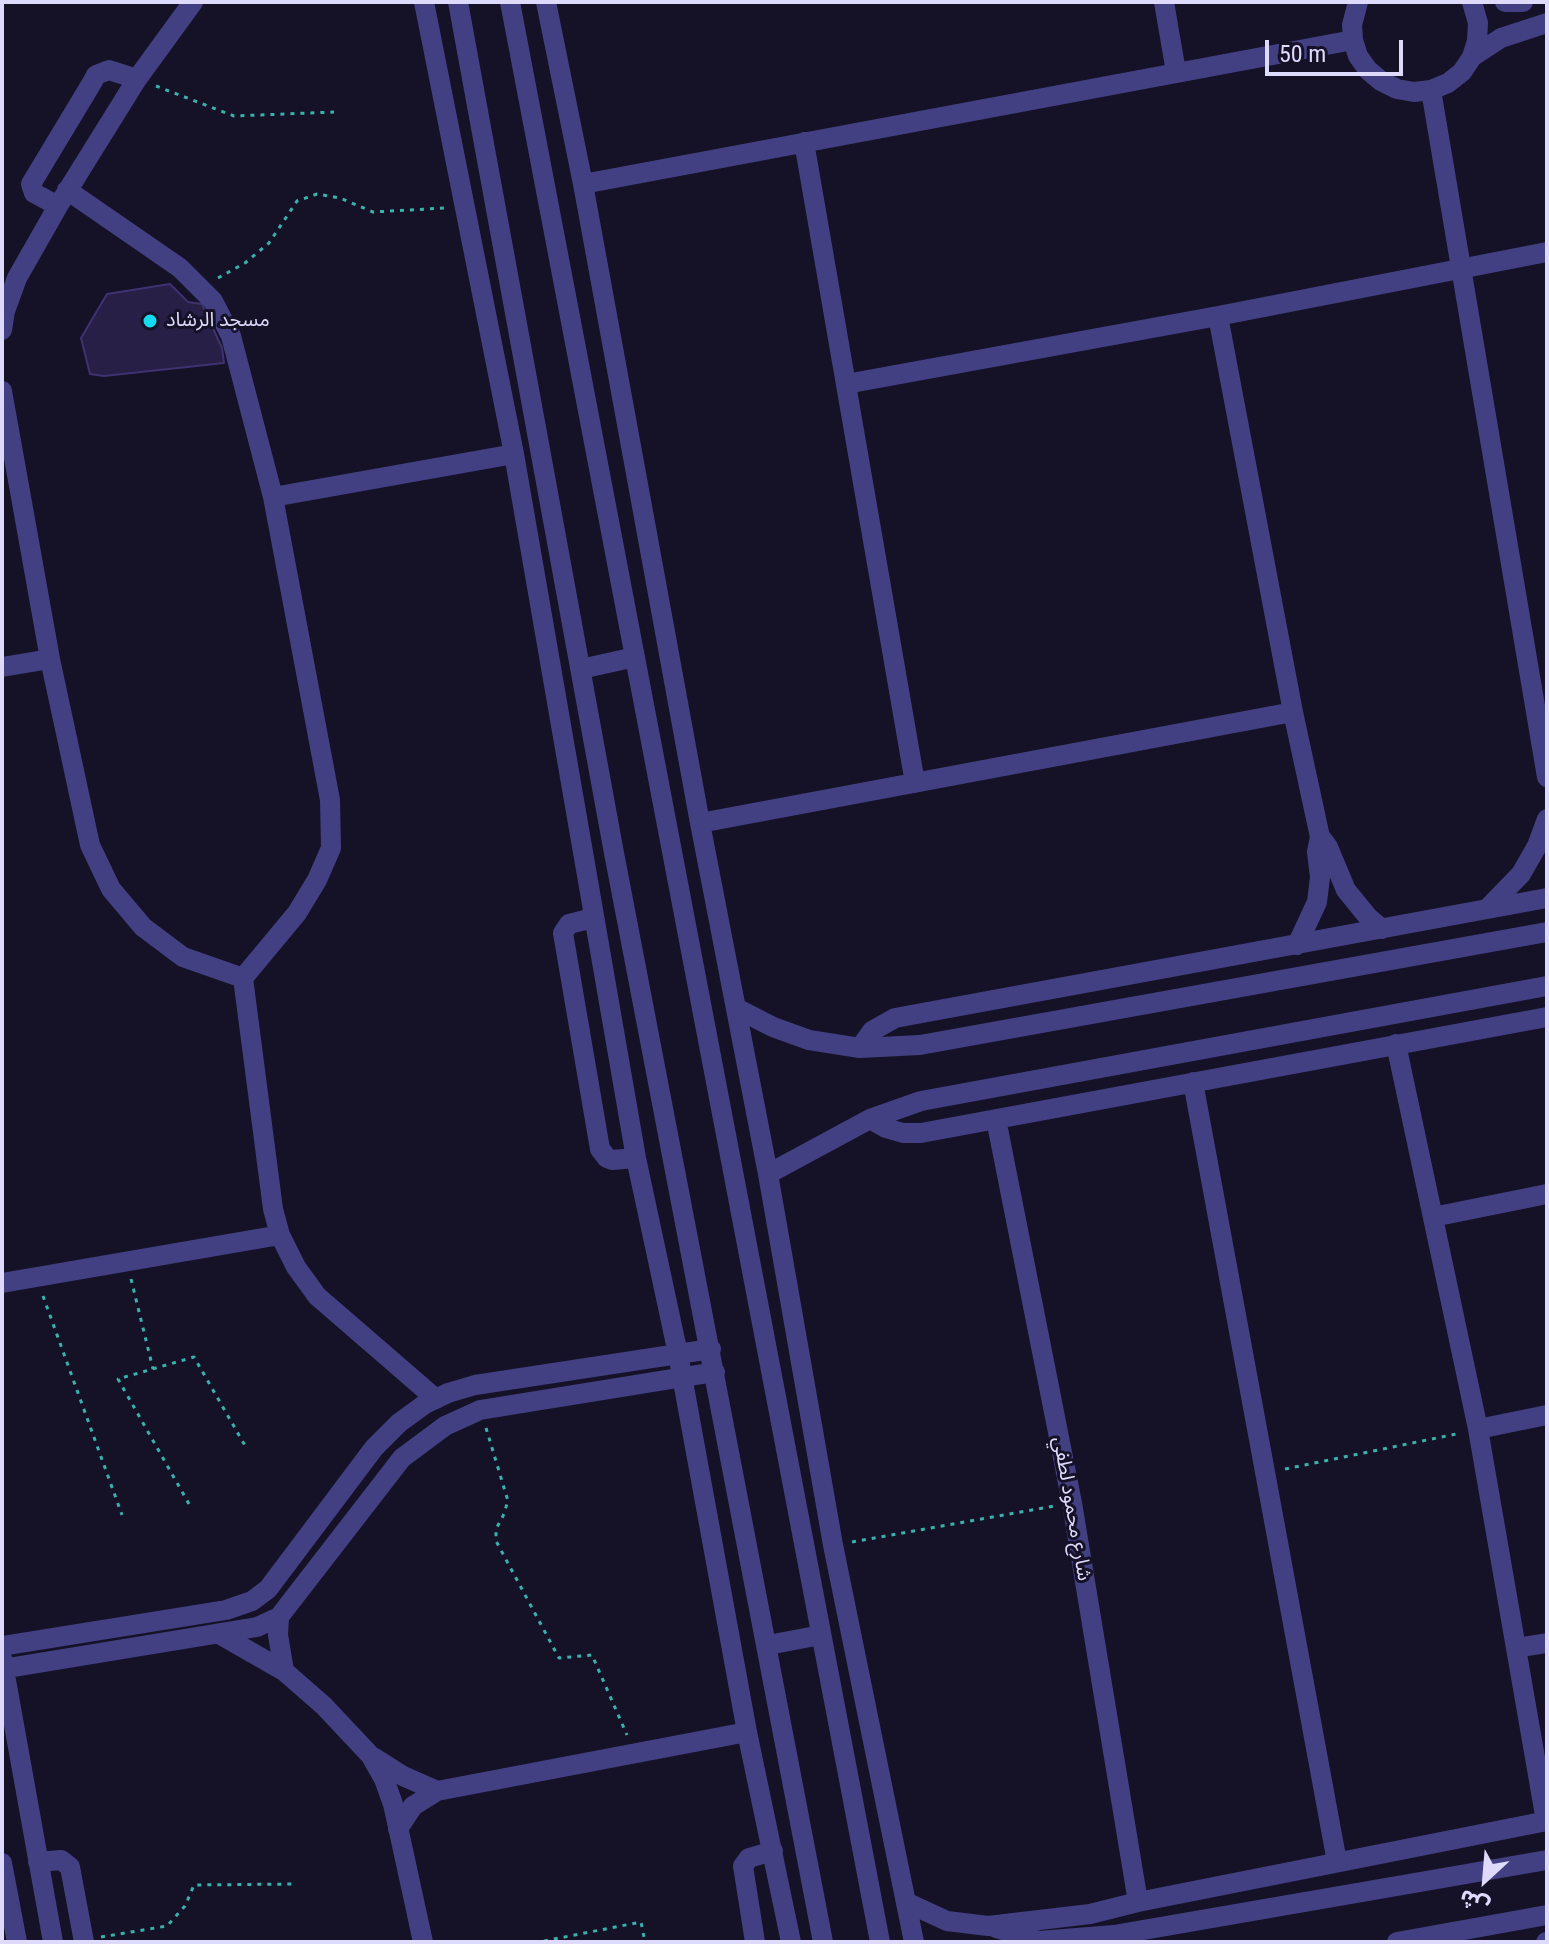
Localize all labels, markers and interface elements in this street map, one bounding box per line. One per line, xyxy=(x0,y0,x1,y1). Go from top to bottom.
scale bar xyxy=(1269,24,1407,74)
text: 50 m xyxy=(1279,40,1326,68)
place label: مسجد الرشاد xyxy=(166,309,270,333)
marker: مسجد الرشاد xyxy=(141,312,159,330)
street label: شارع محمود لطفي xyxy=(1047,1435,1095,1583)
north arrow xyxy=(1445,1840,1525,1920)
text: ش xyxy=(1455,1884,1493,1920)

